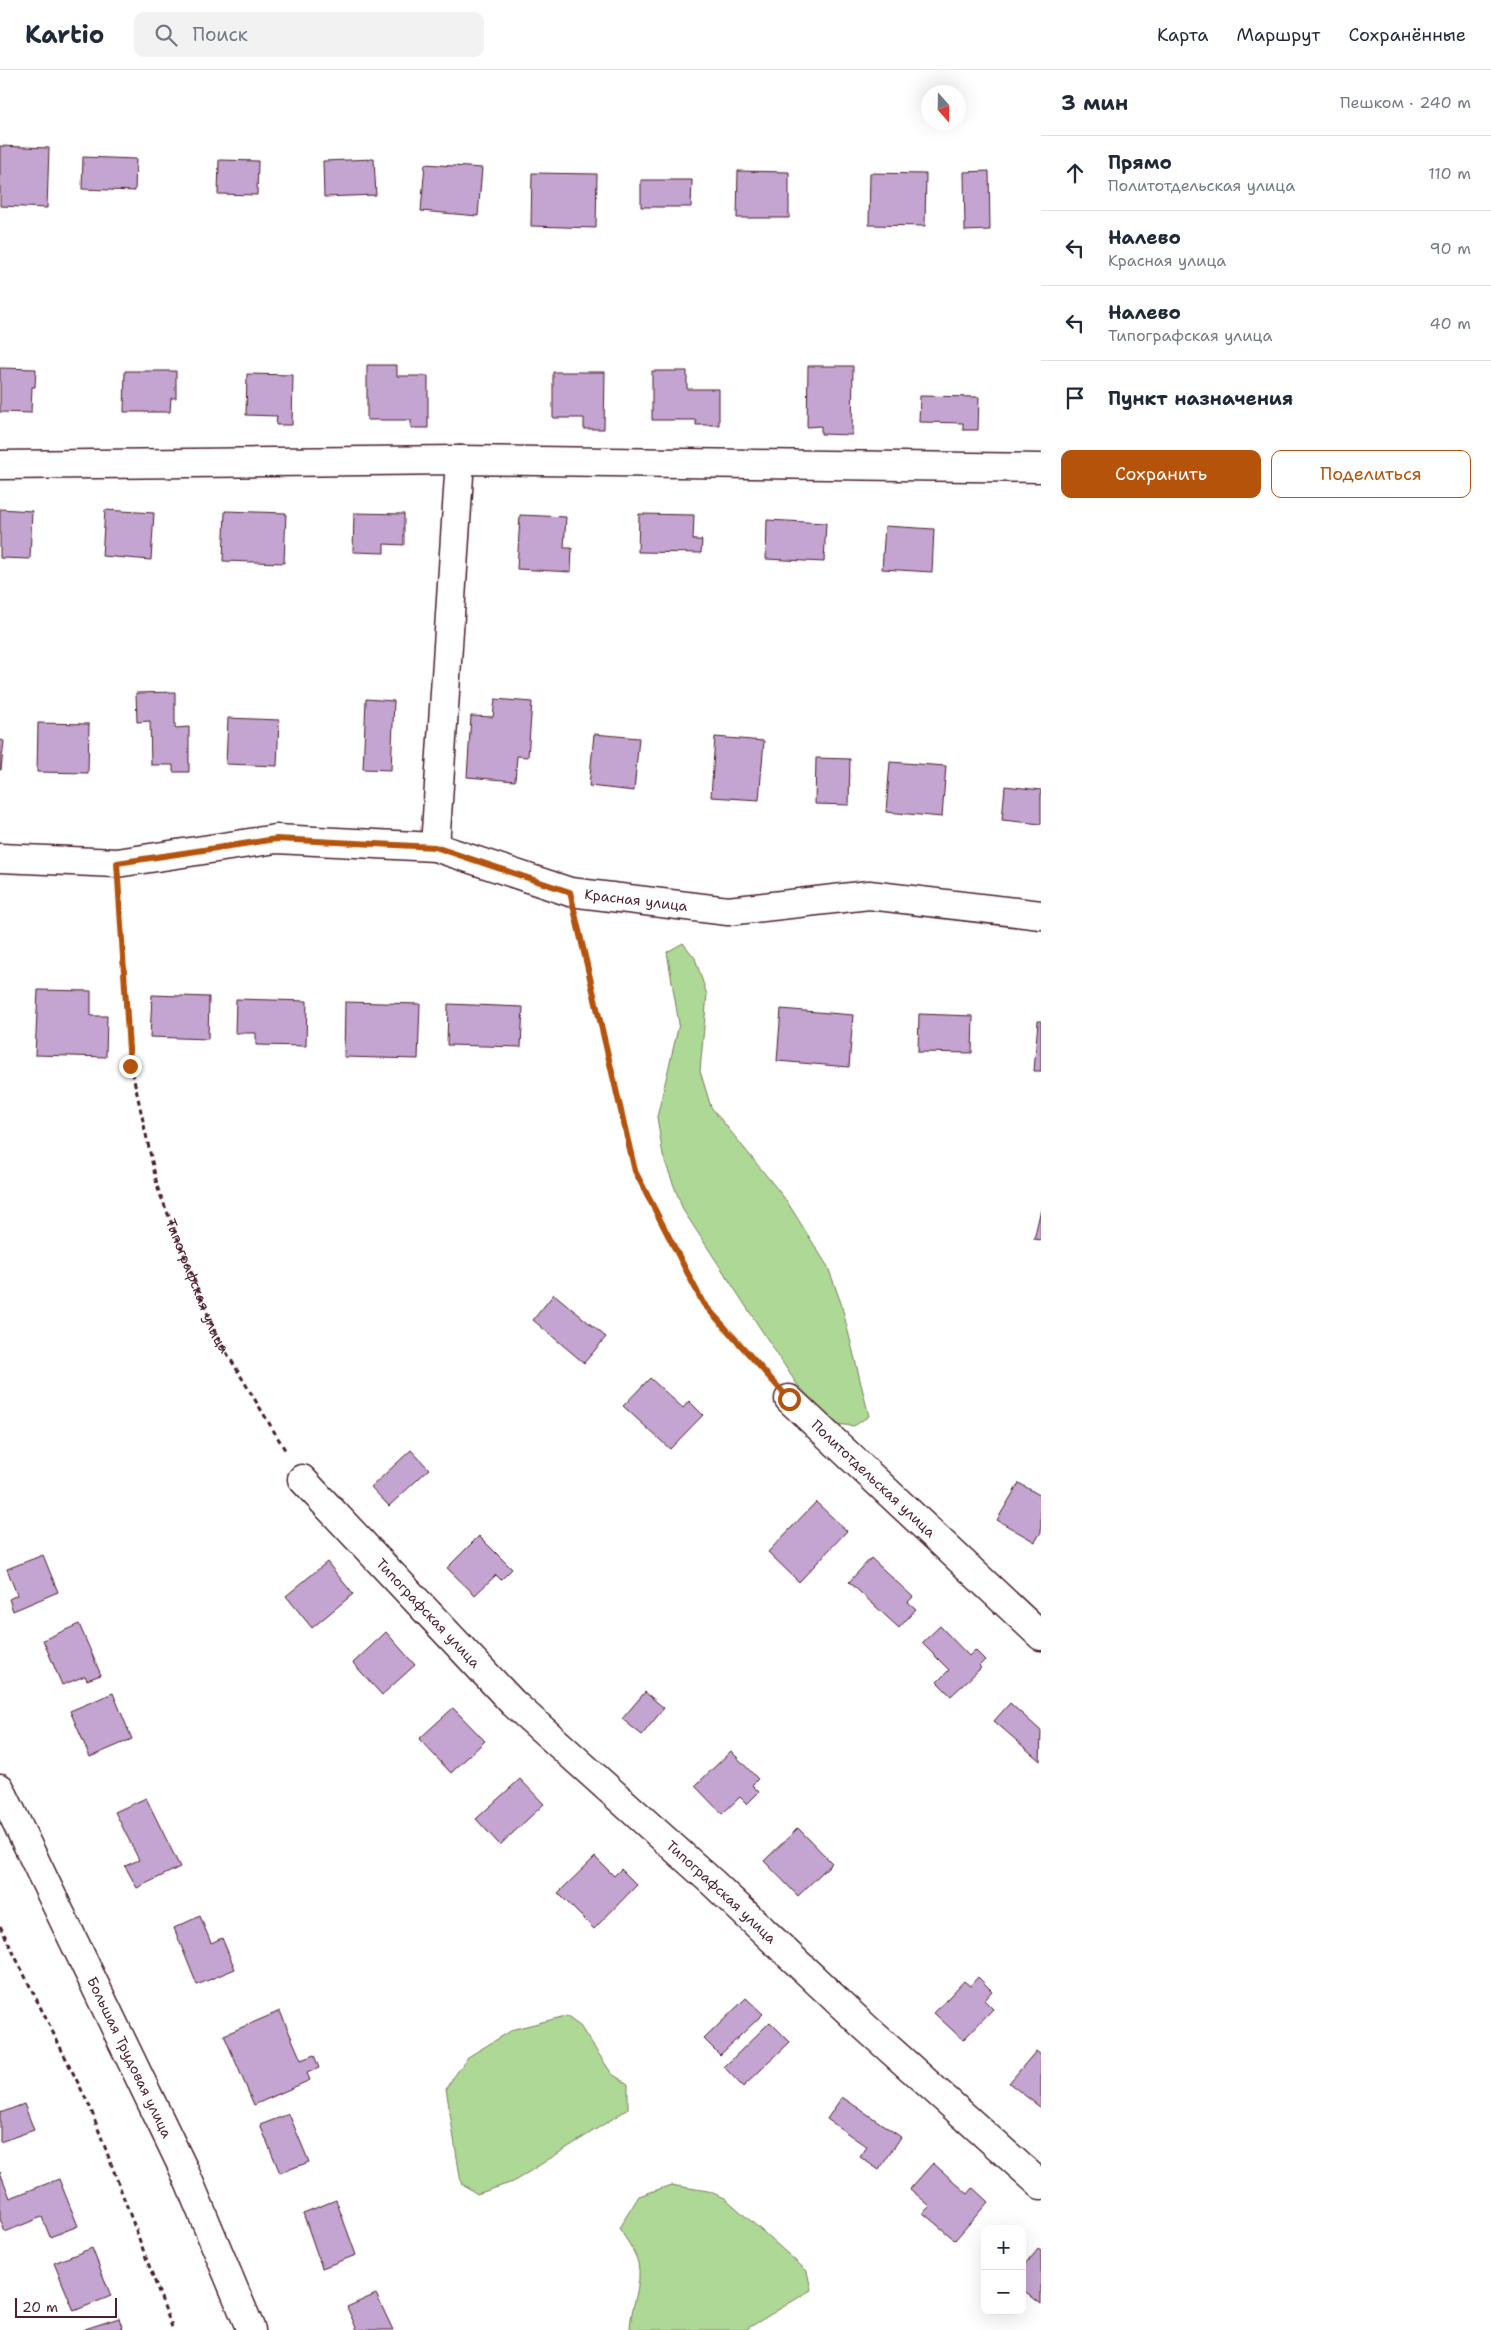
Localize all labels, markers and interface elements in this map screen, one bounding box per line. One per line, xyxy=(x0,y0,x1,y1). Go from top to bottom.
search box xyxy=(134,12,484,57)
text: Kartio xyxy=(25,19,104,51)
icon: search xyxy=(152,21,180,49)
text: Поиск xyxy=(192,22,248,47)
text: Карта xyxy=(1157,23,1208,47)
text: Маршрут xyxy=(1236,23,1320,47)
text: Сохранённые xyxy=(1348,23,1466,47)
north arrow xyxy=(921,85,966,130)
text: 3 мин xyxy=(1061,89,1128,117)
text: Пешком · 240 m xyxy=(1340,92,1471,113)
text: Прямо xyxy=(1108,150,1172,175)
icon: ahead xyxy=(1061,159,1089,187)
text: 110 m xyxy=(1428,163,1471,184)
text: Политотдельская улица xyxy=(1108,175,1295,196)
text: Налево xyxy=(1108,225,1181,250)
icon: left xyxy=(1061,234,1089,262)
text: 90 m xyxy=(1430,238,1471,259)
text: Красная улица xyxy=(1108,250,1226,271)
text: Налево xyxy=(1108,300,1181,325)
icon: left xyxy=(1061,309,1089,337)
text: 40 m xyxy=(1429,313,1471,334)
text: Типографская улица xyxy=(1108,325,1272,346)
icon: arrive xyxy=(1061,384,1089,412)
text: Пункт назначения xyxy=(1108,386,1293,411)
button: Сохранить xyxy=(1061,450,1261,498)
button: Поделиться xyxy=(1271,450,1471,498)
street label: Красная улица xyxy=(584,885,689,915)
route end xyxy=(119,1055,142,1078)
street label: Типографская улица xyxy=(162,1216,234,1357)
route start xyxy=(778,1388,801,1411)
street label: Политотдельская улица xyxy=(808,1416,940,1541)
street label: Типографская улица xyxy=(372,1554,484,1672)
street label: Типографская улица xyxy=(663,1836,781,1948)
street label: Большая Трудовая улица xyxy=(83,1974,176,2141)
map controls xyxy=(981,2225,1026,2315)
button: + xyxy=(981,2225,1026,2270)
button: − xyxy=(981,2270,1026,2315)
scale bar xyxy=(15,2295,118,2318)
text: 20 m xyxy=(22,2298,58,2316)

